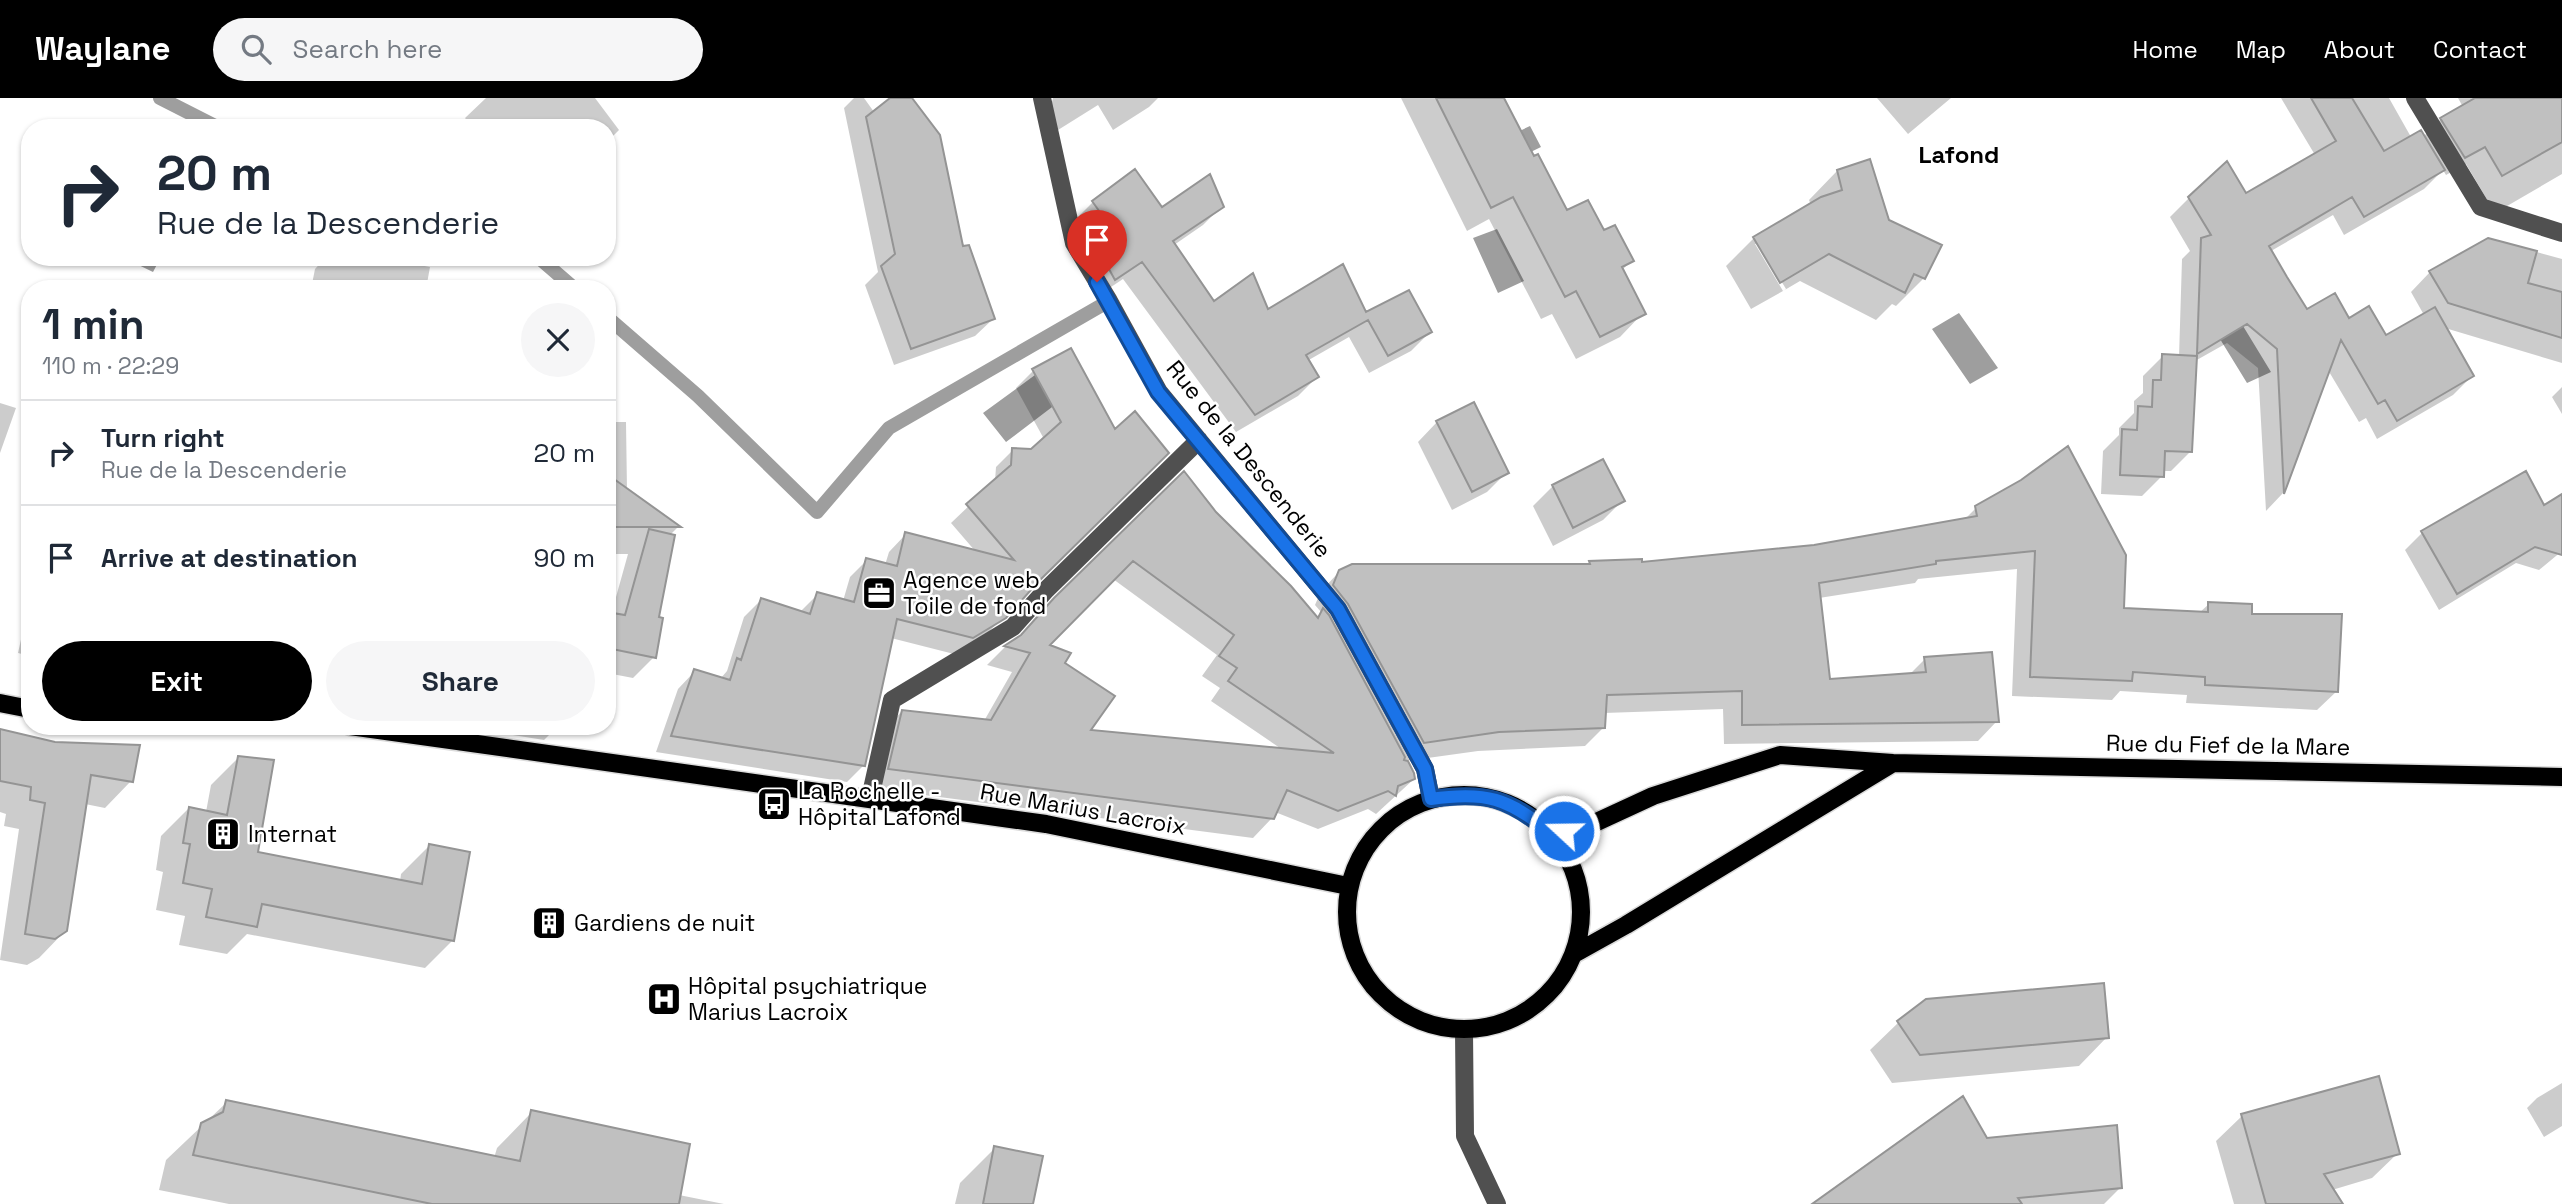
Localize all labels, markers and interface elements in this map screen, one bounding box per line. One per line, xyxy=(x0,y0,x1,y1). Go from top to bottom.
search box xyxy=(213,18,703,81)
text: Waylane xyxy=(35,28,171,70)
icon: search xyxy=(237,30,275,68)
text: Search here xyxy=(293,32,442,66)
text: Home xyxy=(2132,34,2198,65)
text: Map xyxy=(2236,34,2286,65)
text: About xyxy=(2324,34,2395,65)
text: Contact xyxy=(2433,34,2527,65)
district label: Lafond xyxy=(1919,139,1999,170)
text: 20 m xyxy=(157,142,272,204)
icon: right xyxy=(42,147,133,238)
text: Rue de la Descenderie xyxy=(157,203,499,243)
pin xyxy=(1067,210,1127,282)
icon: arrive xyxy=(1078,221,1116,259)
text: 1 min xyxy=(42,298,145,351)
button: close xyxy=(521,303,595,377)
text: 110 m · 22:29 xyxy=(42,351,179,381)
street label: Rue de la Descenderie xyxy=(1160,354,1338,564)
text: Turn right xyxy=(101,421,225,455)
icon: right xyxy=(42,434,80,472)
text: 20 m xyxy=(534,436,595,470)
text: Rue de la Descenderie xyxy=(101,455,347,485)
icon: arrive xyxy=(42,539,80,577)
text: Arrive at destination xyxy=(101,541,358,575)
text: 90 m xyxy=(533,541,595,575)
place label: Agence web Toile de fond xyxy=(903,565,1046,621)
office icon: Agence web Toile de fond xyxy=(860,574,898,612)
button: Exit xyxy=(42,641,312,721)
button: Share xyxy=(326,641,595,721)
street label: Rue du Fief de la Mare xyxy=(2106,728,2350,762)
place label: La Rochelle - Hôpital Lafond xyxy=(798,776,961,832)
street label: Rue Marius Lacroix xyxy=(978,776,1188,842)
bus stop icon: La Rochelle - Hôpital Lafond xyxy=(755,785,793,823)
position arrow xyxy=(1527,794,1601,868)
building icon: Internat xyxy=(204,815,242,853)
place label: Internat xyxy=(248,819,337,849)
building icon: Gardiens de nuit xyxy=(530,904,568,942)
place label: Gardiens de nuit xyxy=(574,908,755,938)
place label: Hôpital psychiatrique Marius Lacroix xyxy=(688,971,927,1027)
hospital icon: Hôpital psychiatrique Marius Lacroix xyxy=(645,980,683,1018)

